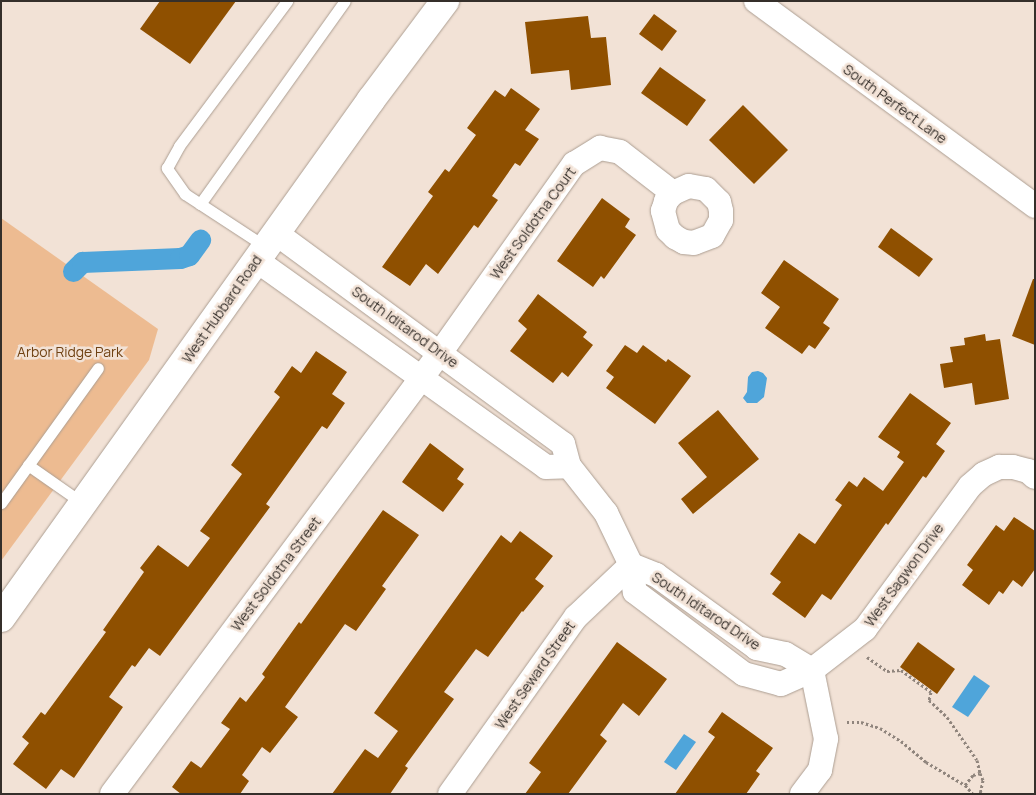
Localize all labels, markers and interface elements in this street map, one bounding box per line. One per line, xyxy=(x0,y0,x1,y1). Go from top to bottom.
street label: South Perfect Lane xyxy=(840,61,950,147)
street label: West Soldotna Court xyxy=(487,164,579,282)
street label: West Hubbard Road xyxy=(179,252,265,366)
street label: South Iditarod Drive xyxy=(349,283,461,371)
park label: Arbor Ridge Park xyxy=(17,344,123,360)
street label: West Soldotna Street xyxy=(228,514,324,634)
street label: West Sagwon Drive xyxy=(861,520,947,630)
street label: South Iditarod Drive xyxy=(649,568,763,654)
street label: West Seward Street xyxy=(491,618,579,732)

